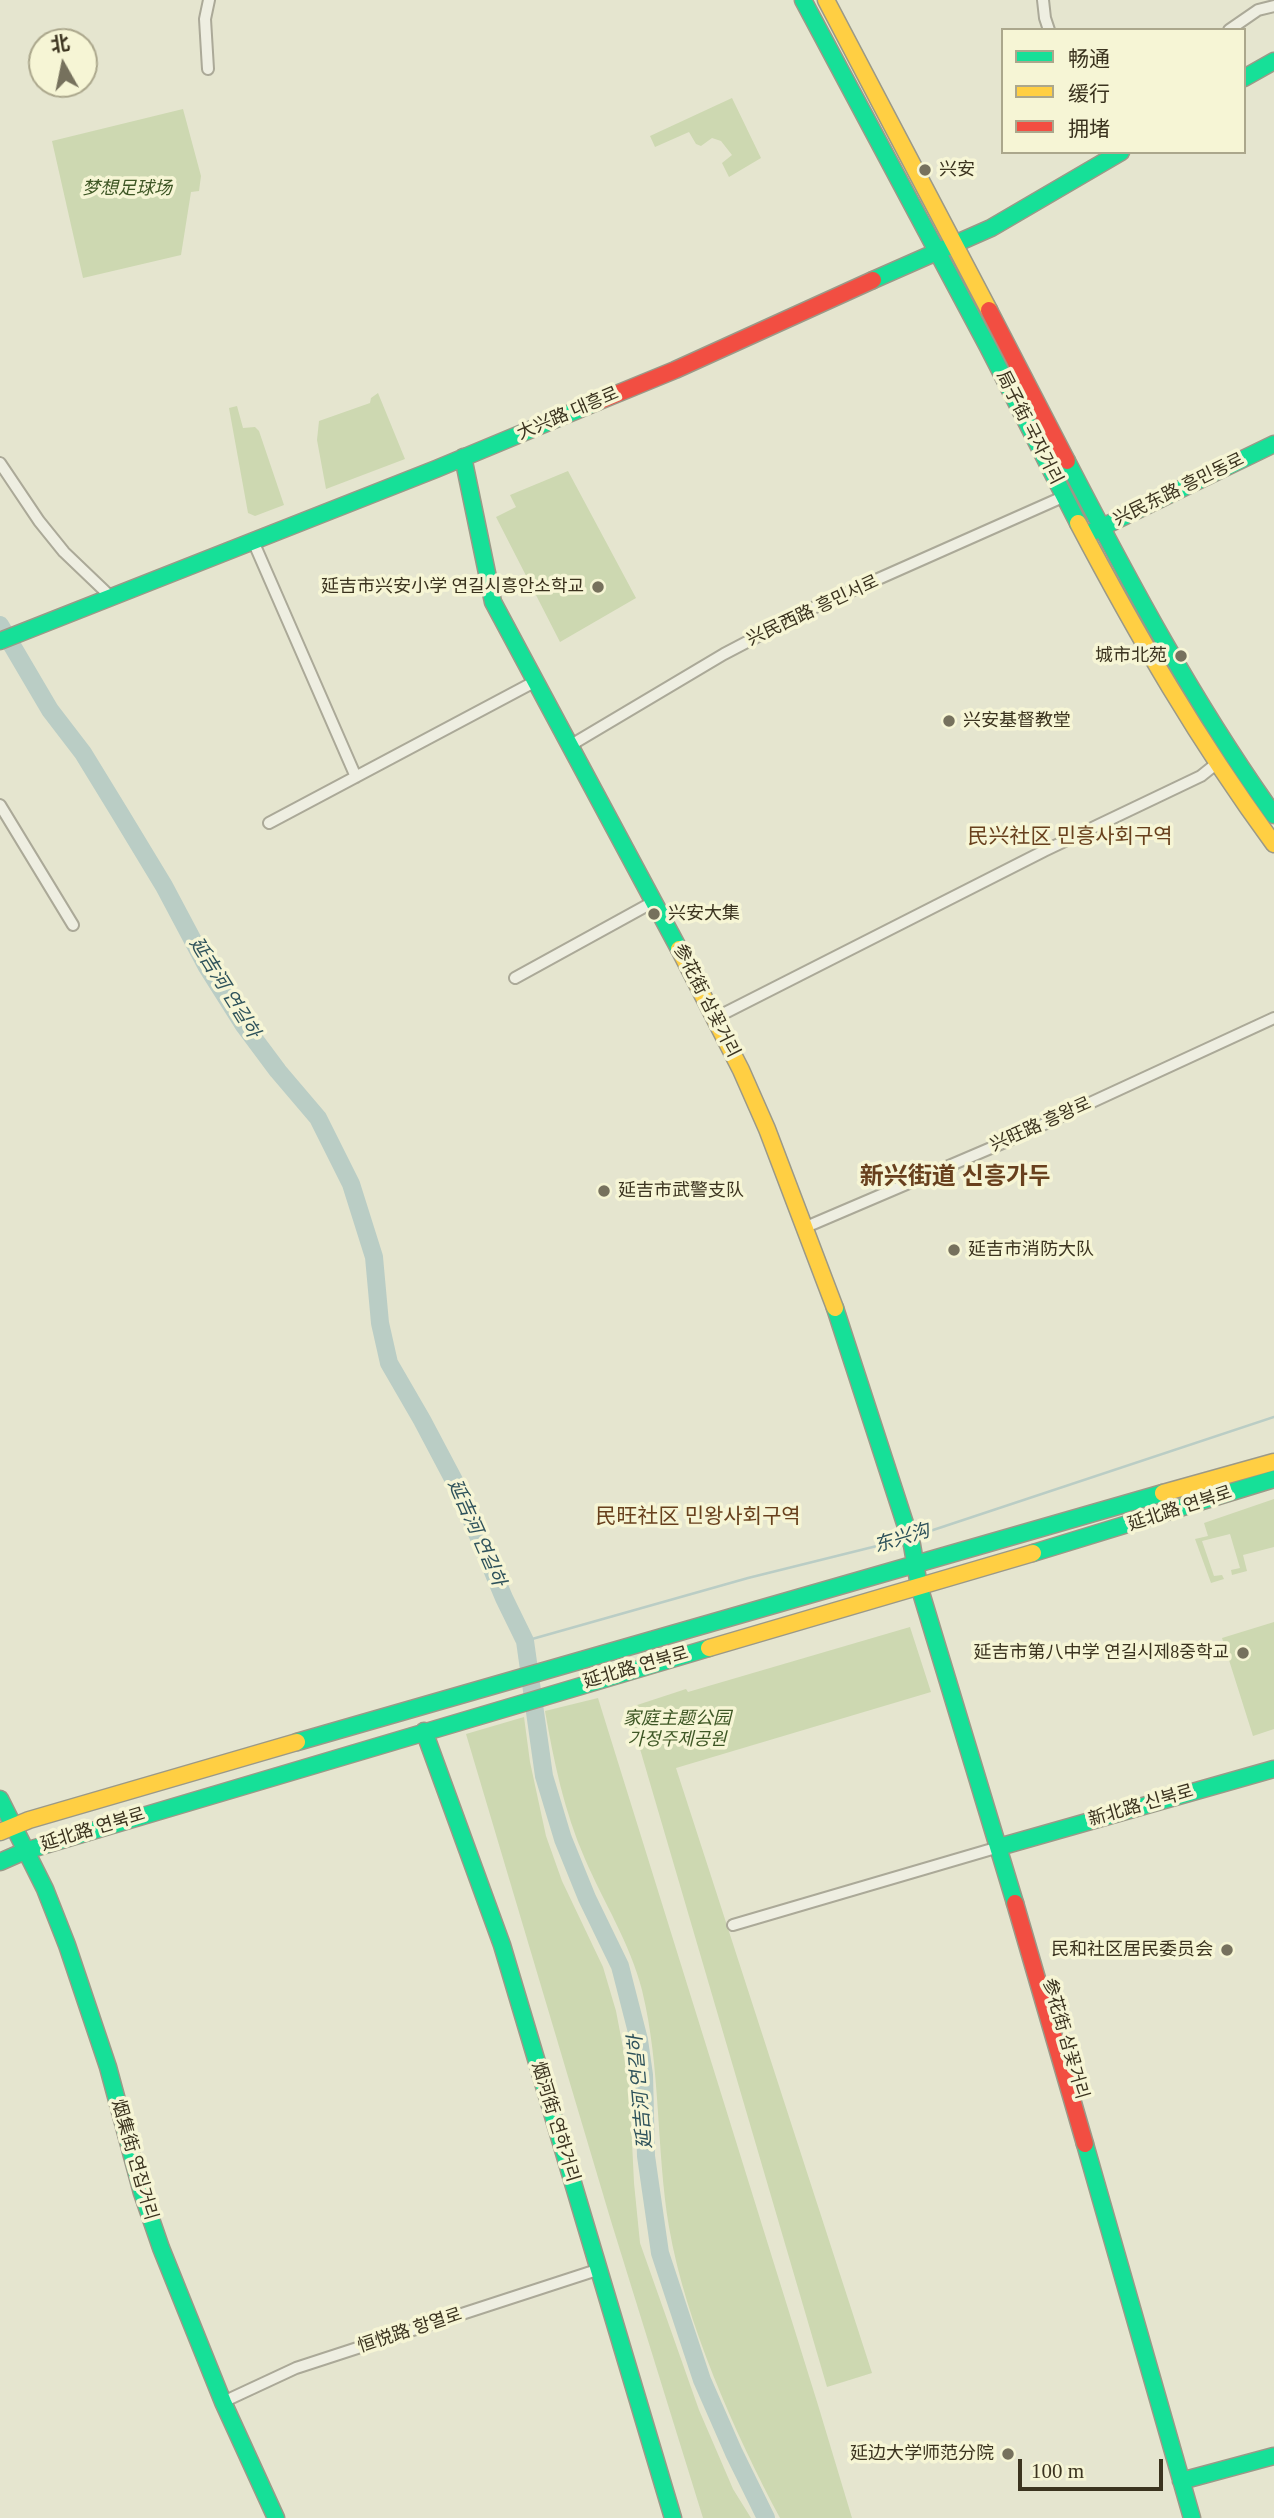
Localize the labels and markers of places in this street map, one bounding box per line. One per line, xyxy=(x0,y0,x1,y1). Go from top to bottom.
place label: 兴安 xyxy=(939,159,975,181)
marker: 兴安 xyxy=(917,162,933,178)
place label: 延吉市兴安小学 연길시흥안소학교 xyxy=(321,576,584,598)
marker: 延吉市兴安小学 연길시흥안소학교 xyxy=(590,579,606,595)
place label: 城市北苑 xyxy=(1095,645,1167,667)
marker: 城市北苑 xyxy=(1173,648,1189,664)
place label: 兴安基督教堂 xyxy=(963,710,1071,732)
marker: 兴安基督教堂 xyxy=(941,713,957,729)
place label: 兴安大集 xyxy=(668,903,740,925)
marker: 兴安大集 xyxy=(646,906,662,922)
place label: 延吉市武警支队 xyxy=(618,1180,744,1202)
marker: 延吉市武警支队 xyxy=(596,1183,612,1199)
place label: 延吉市消防大队 xyxy=(968,1239,1094,1261)
marker: 延吉市消防大队 xyxy=(946,1242,962,1258)
place label: 延吉市第八中学 연길시제8중학교 xyxy=(974,1642,1229,1664)
marker: 延吉市第八中学 연길시제8중학교 xyxy=(1235,1645,1251,1661)
place label: 民和社区居民委员会 xyxy=(1051,1939,1213,1961)
marker: 民和社区居民委员会 xyxy=(1219,1942,1235,1958)
place label: 延边大学师范分院 xyxy=(850,2443,994,2465)
marker: 延边大学师范分院 xyxy=(1000,2446,1016,2462)

